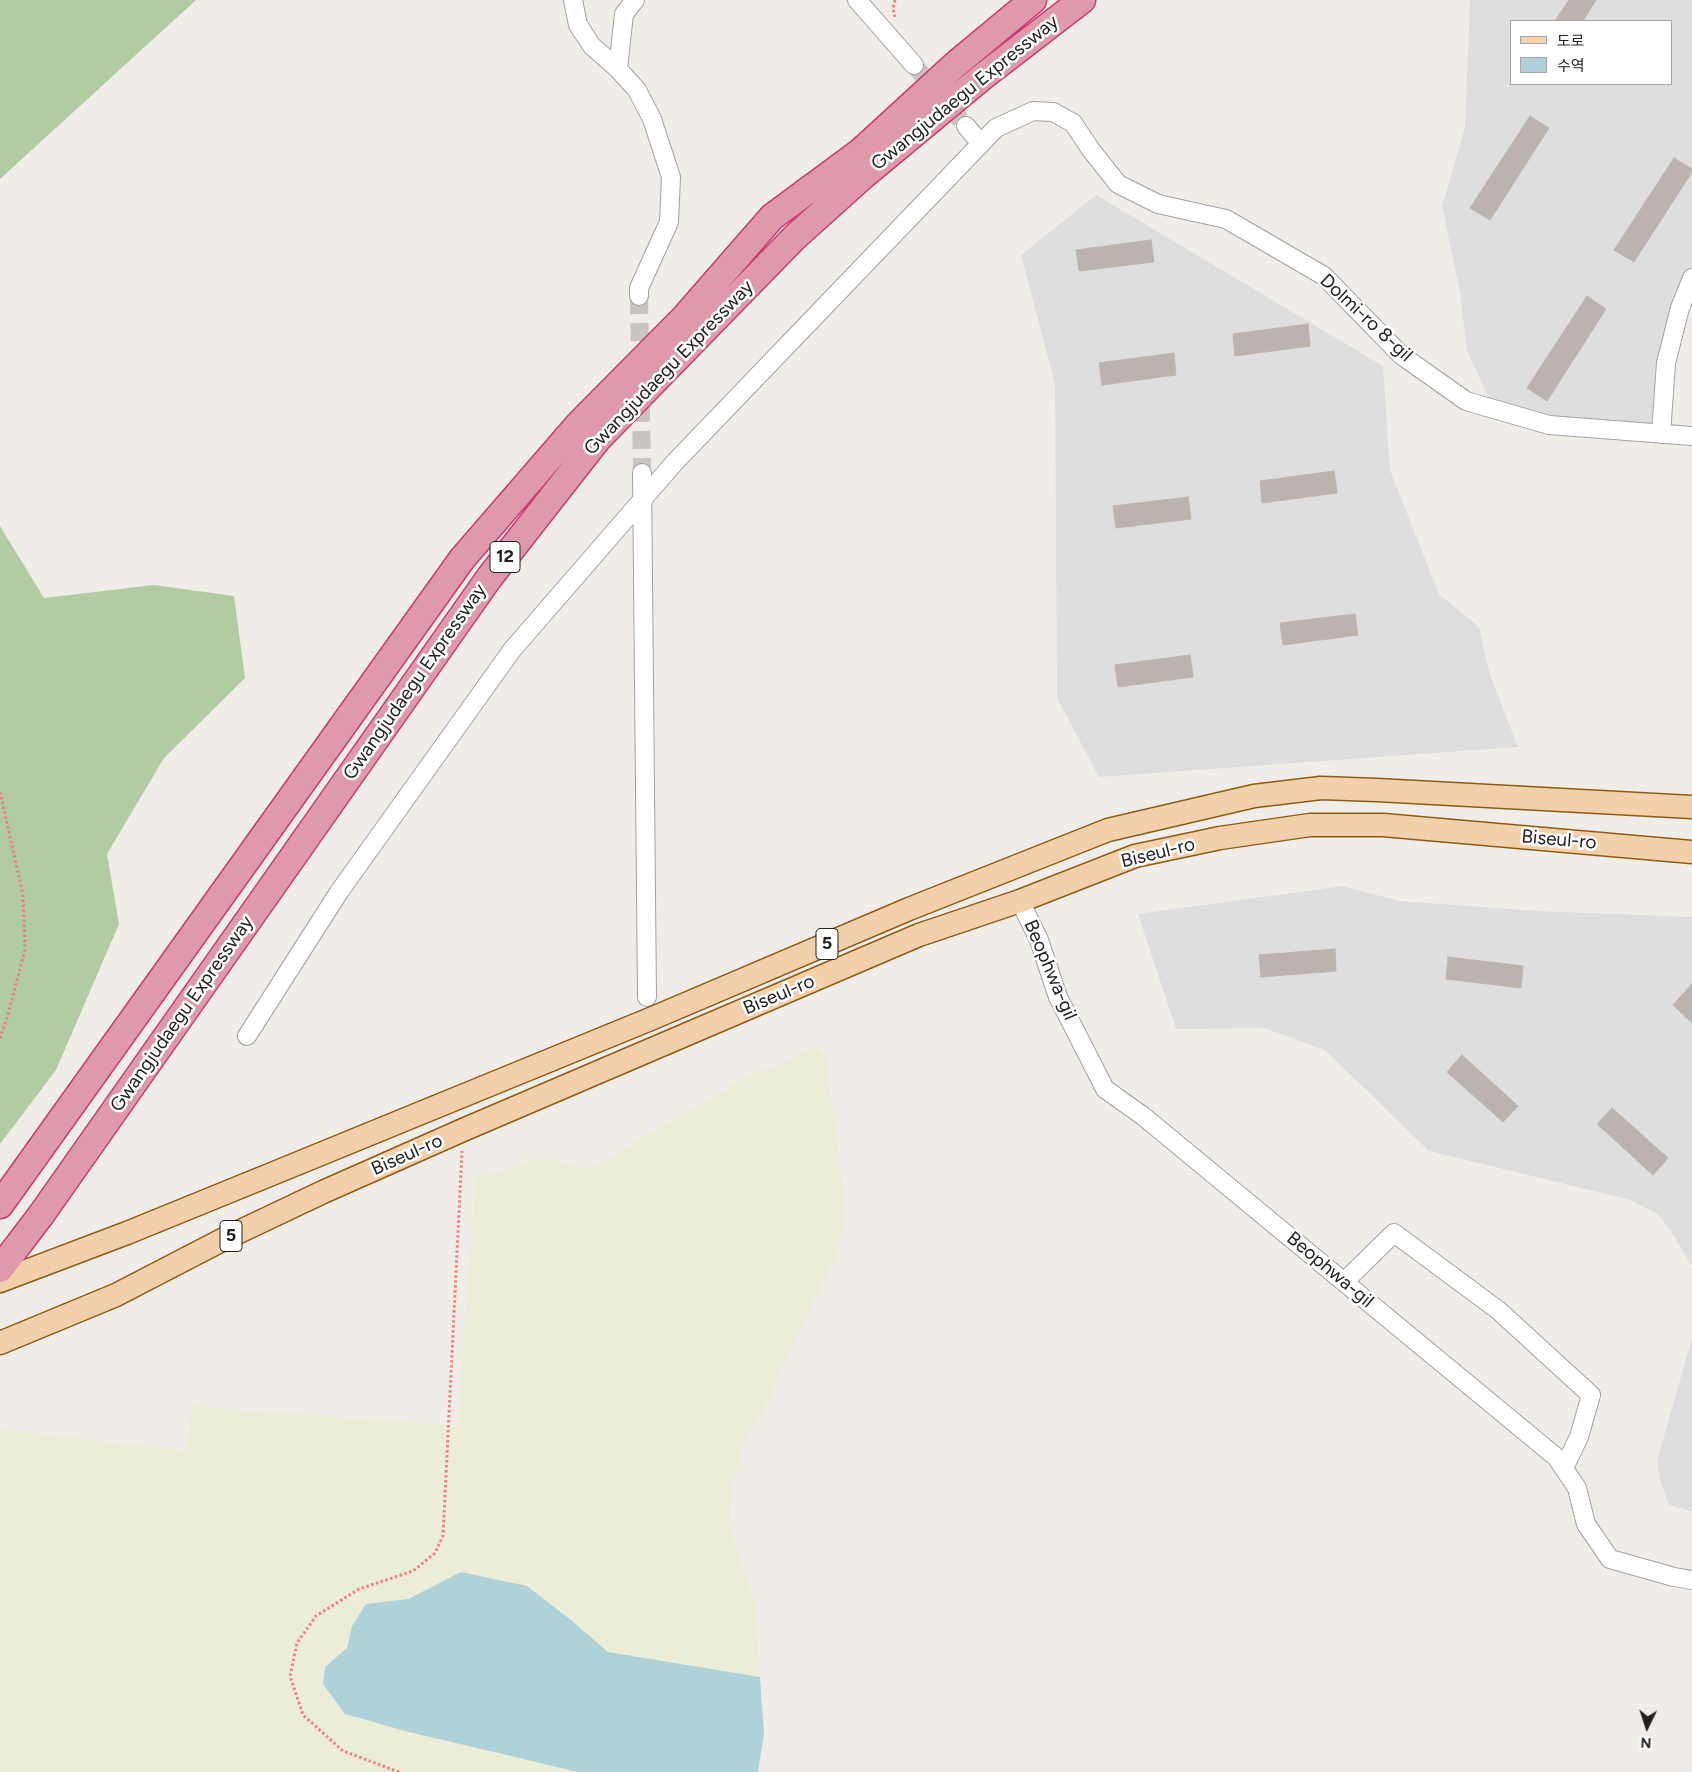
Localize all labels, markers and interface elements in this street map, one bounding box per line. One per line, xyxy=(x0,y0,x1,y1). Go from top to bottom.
street label: Gwangjudaegu Expressway xyxy=(867,10,1063,176)
legend xyxy=(1510,20,1672,85)
text: 도로 xyxy=(1557,32,1585,50)
text: 수역 xyxy=(1557,57,1585,75)
street label: Dolmi-ro 8-gil xyxy=(1315,269,1417,367)
street label: Gwangjudaegu Expressway xyxy=(579,276,759,460)
road number: 12 xyxy=(490,542,520,572)
street label: Gwangjudaegu Expressway xyxy=(339,580,491,784)
street label: Biseul-ro xyxy=(1520,825,1598,855)
street label: Biseul-ro xyxy=(1119,833,1197,873)
street label: Gwangjudaegu Expressway xyxy=(106,912,258,1116)
street label: Beophwa-gil xyxy=(1019,916,1081,1024)
road number: 5 xyxy=(816,929,838,960)
street label: Biseul-ro xyxy=(740,970,818,1020)
street label: Biseul-ro xyxy=(368,1129,446,1181)
road number: 5 xyxy=(220,1220,242,1252)
street label: Beophwa-gil xyxy=(1282,1227,1378,1313)
north arrow xyxy=(1622,1702,1672,1752)
text: N xyxy=(1640,1734,1652,1751)

